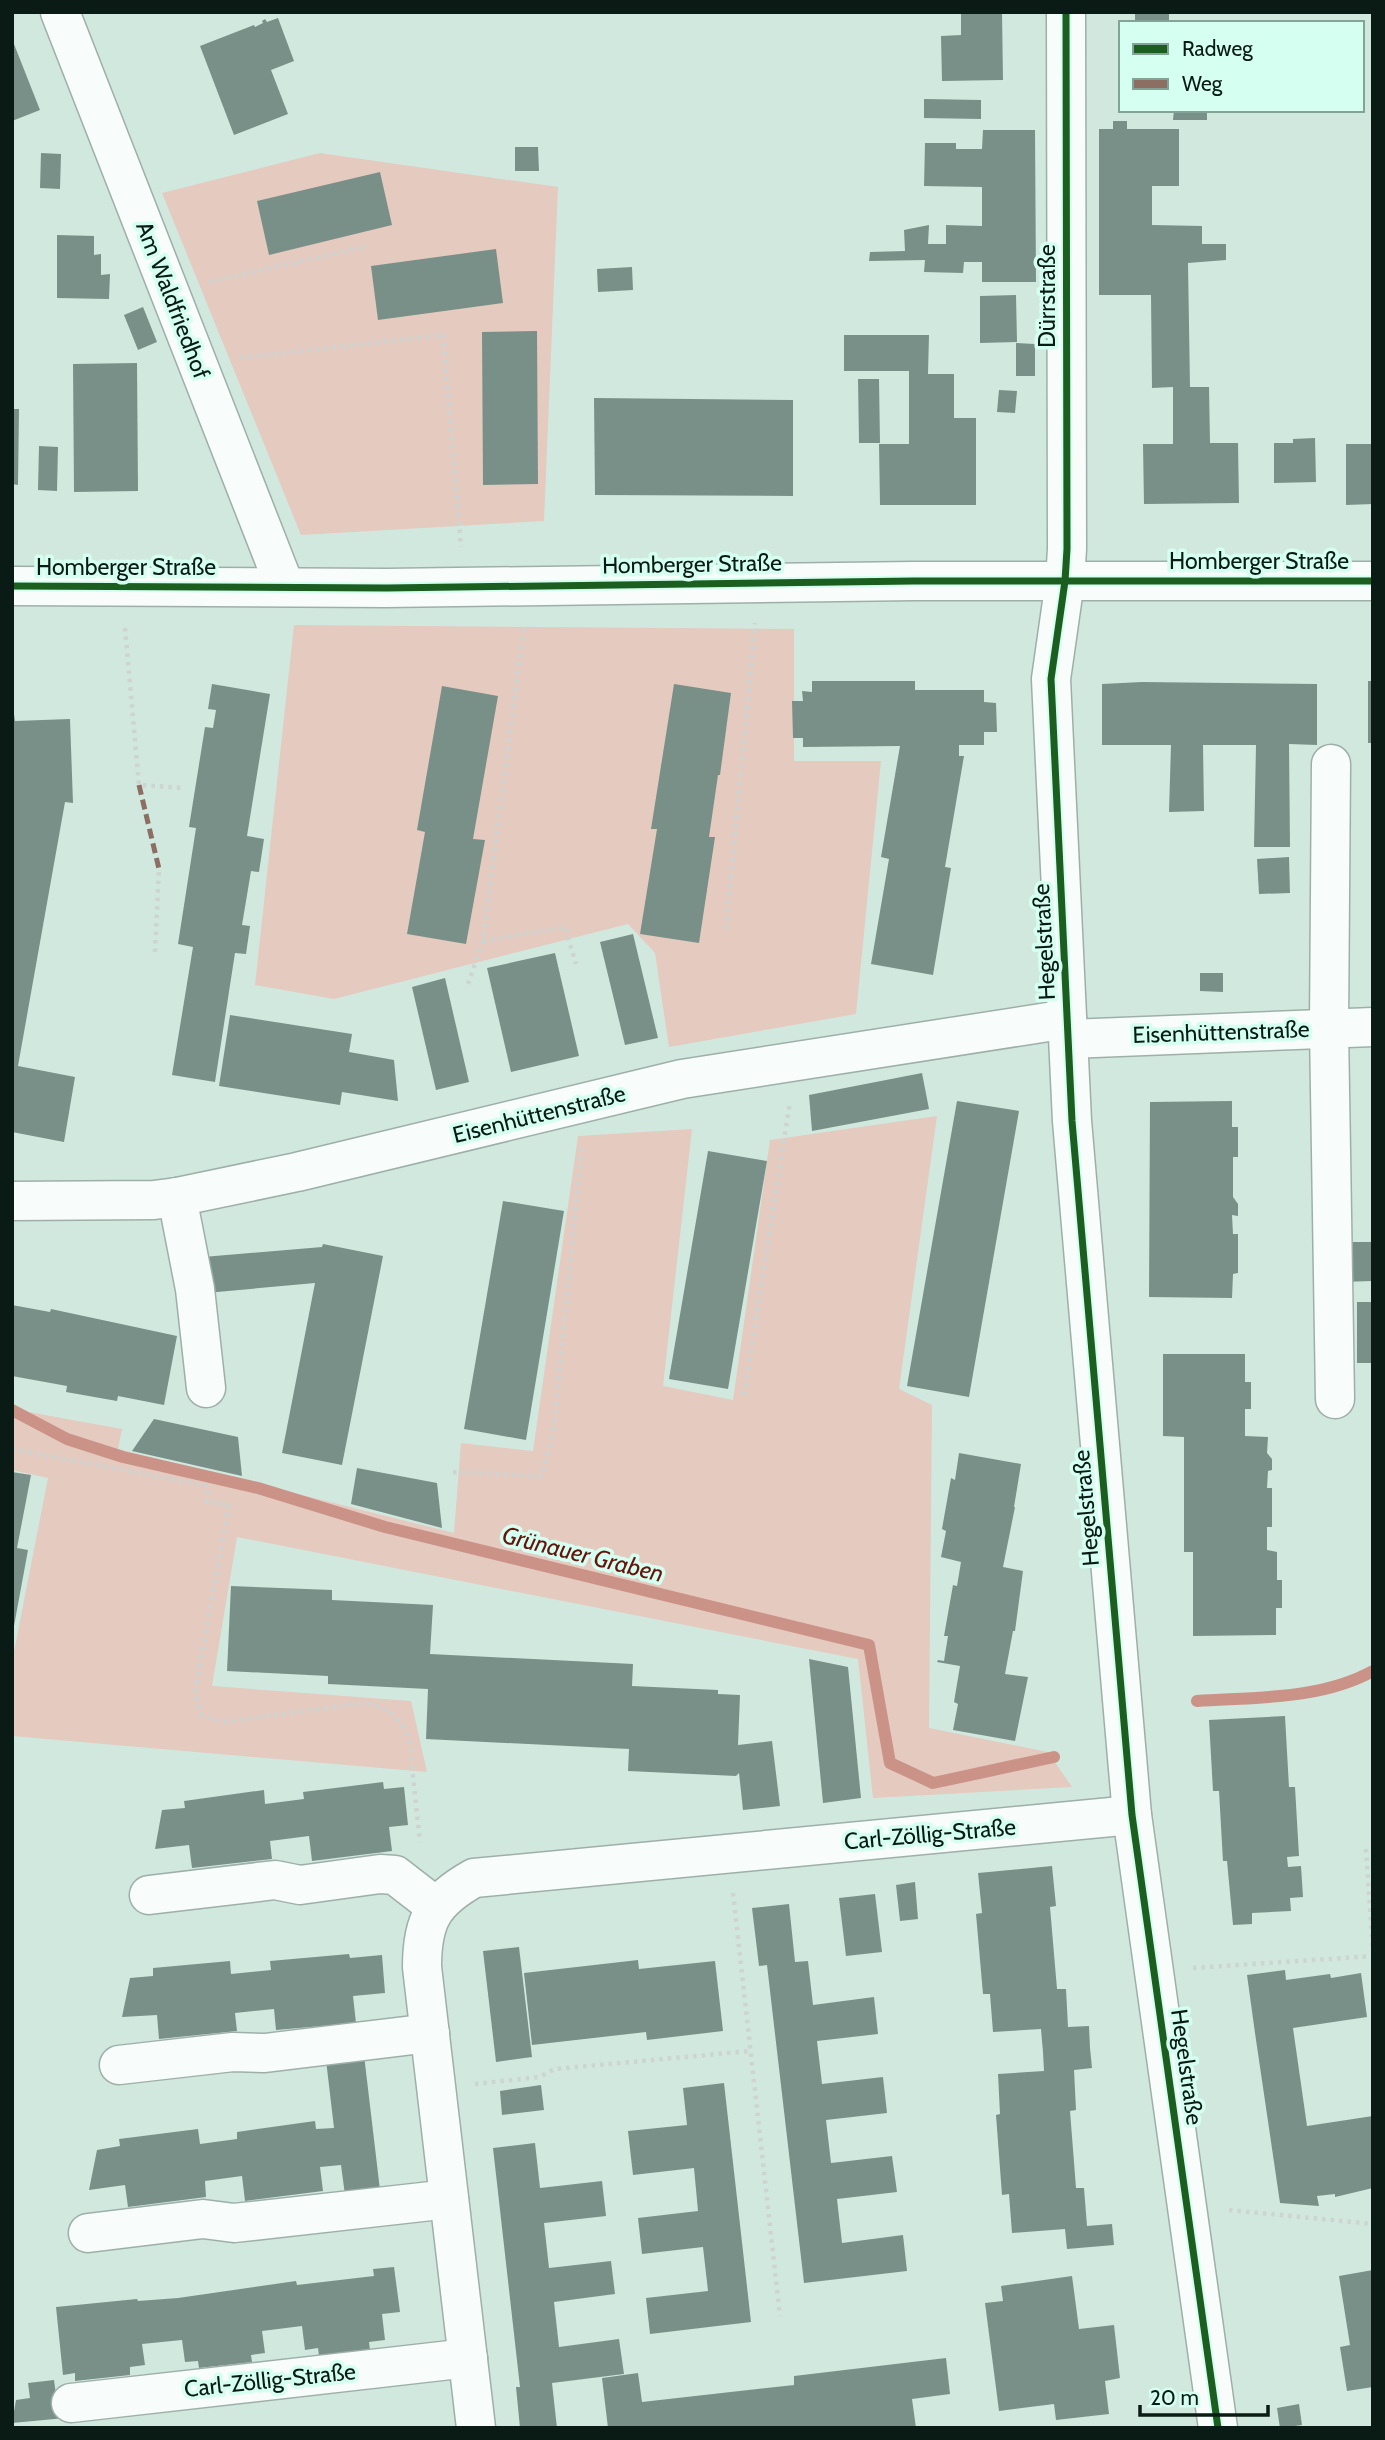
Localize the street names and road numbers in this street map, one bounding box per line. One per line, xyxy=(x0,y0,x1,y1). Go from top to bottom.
street label: Am Waldfriedhof xyxy=(130,217,216,383)
street label: Dürrstraße xyxy=(1033,244,1061,348)
street label: Homberger Straße xyxy=(1169,547,1349,575)
street label: Homberger Straße xyxy=(602,548,782,580)
street label: Homberger Straße xyxy=(36,553,216,581)
street label: Hegelstraße xyxy=(1027,883,1061,1001)
street label: Eisenhüttenstraße xyxy=(1132,1015,1310,1049)
street label: Eisenhüttenstraße xyxy=(450,1079,629,1149)
street label: Hegelstraße xyxy=(1067,1448,1105,1567)
street label: Carl-Zöllig-Straße xyxy=(843,1813,1017,1855)
street label: Hegelstraße xyxy=(1165,2007,1209,2127)
street label: Carl-Zöllig-Straße xyxy=(183,2357,357,2403)

